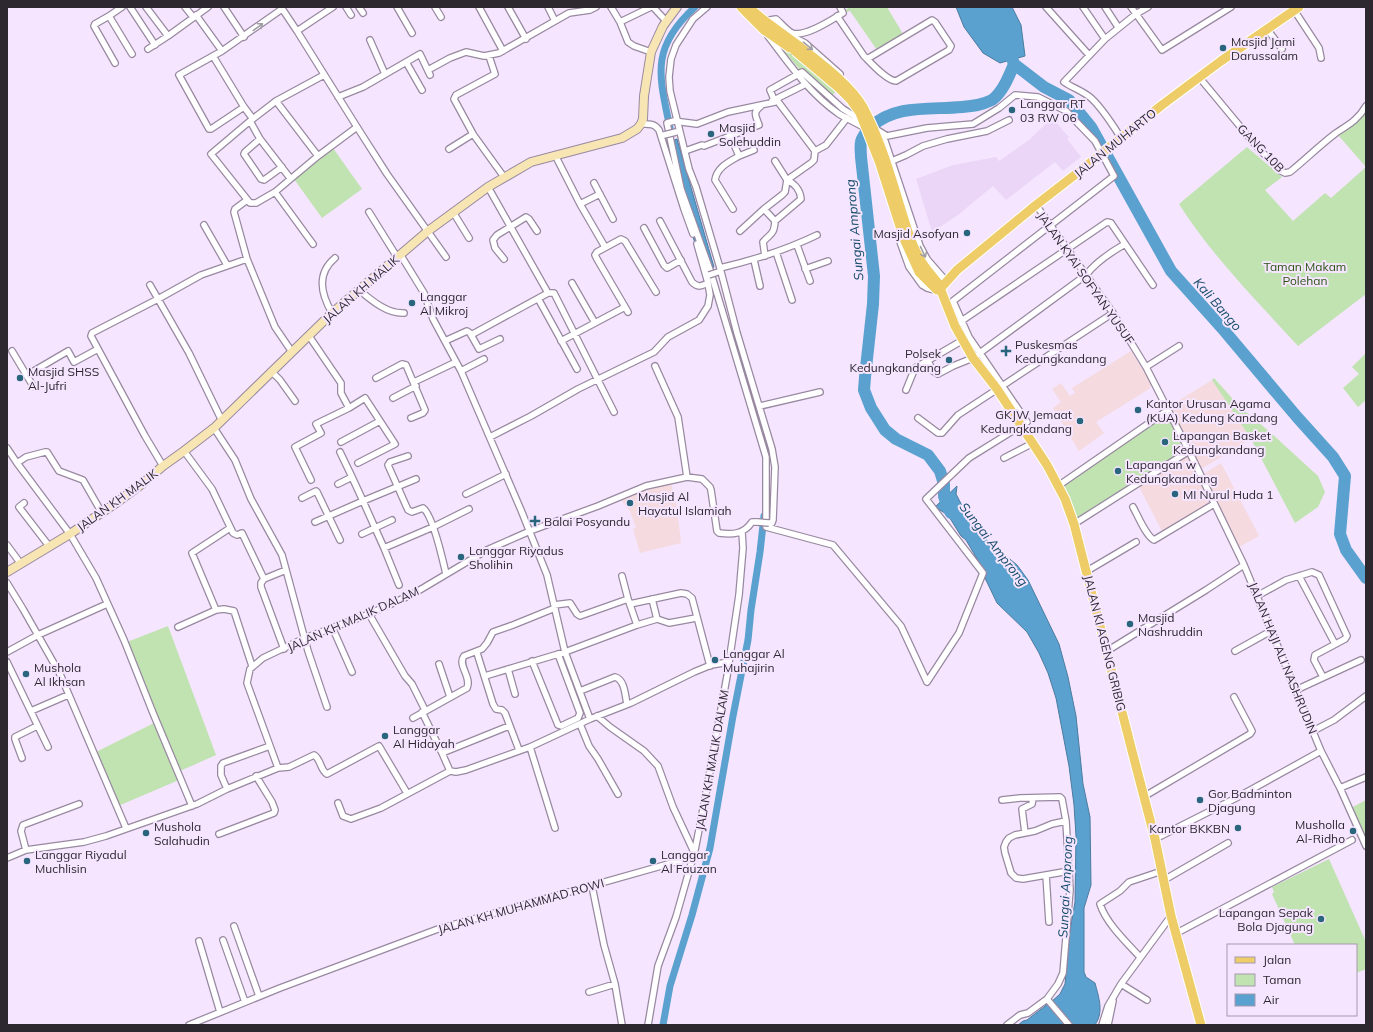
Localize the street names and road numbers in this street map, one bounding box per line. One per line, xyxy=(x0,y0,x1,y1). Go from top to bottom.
street label: JALAN MUHARTO xyxy=(1071,105,1159,181)
street label: GANG 10B xyxy=(1234,121,1288,175)
street label: JALAN KYAI SOFYAN YUSUF xyxy=(1034,209,1138,347)
street label: JALAN KH MALIK xyxy=(320,252,403,326)
street label: JALAN KH MALIK xyxy=(74,465,161,534)
street label: JALAN KI AGENG GRIBIG xyxy=(1081,574,1129,712)
street label: JALAN HAJI ALI NASHRUDIN xyxy=(1246,580,1320,736)
street label: JALAN KH MALIK DALAM xyxy=(285,583,421,655)
street label: JALAN KH MALIK DALAM xyxy=(692,689,732,831)
street label: JALAN KH MUHAMMAD ROWI xyxy=(436,875,606,937)

